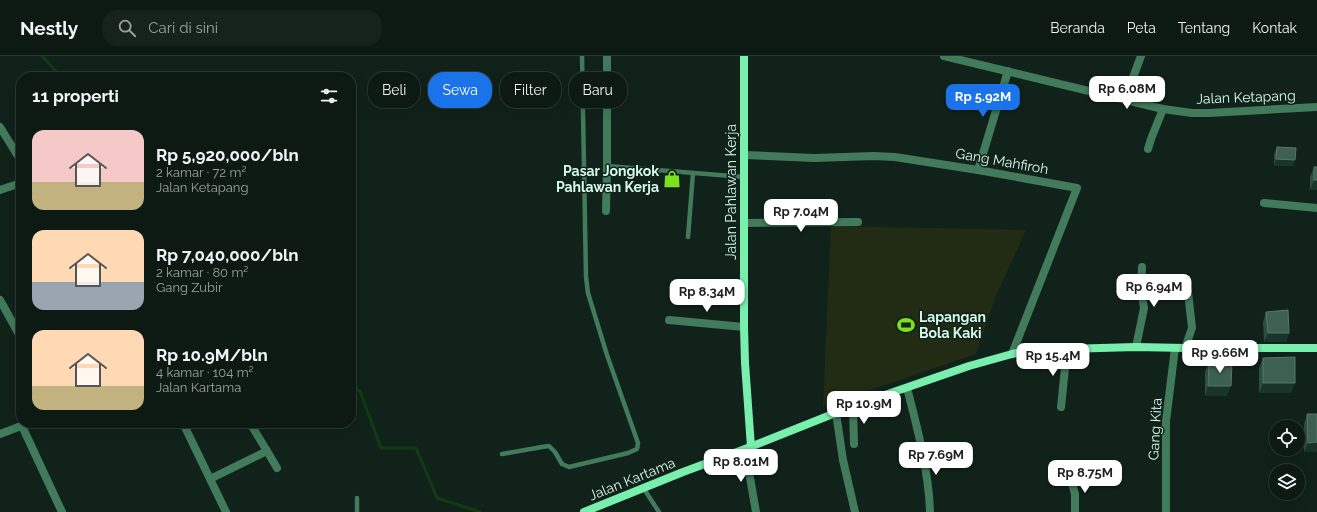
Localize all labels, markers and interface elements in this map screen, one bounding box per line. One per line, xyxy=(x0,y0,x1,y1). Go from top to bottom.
search box xyxy=(102,10,382,46)
text: Nestly xyxy=(20,17,78,39)
icon: search xyxy=(116,17,138,39)
text: Cari di sini xyxy=(148,19,218,37)
text: Beranda xyxy=(1050,20,1105,36)
text: Peta xyxy=(1127,20,1156,36)
text: Tentang xyxy=(1178,20,1230,36)
text: Kontak xyxy=(1252,20,1297,36)
chip: Beli xyxy=(368,72,420,108)
chip: Sewa xyxy=(428,72,492,108)
chip: Filter xyxy=(500,72,561,108)
chip: Baru xyxy=(569,72,627,108)
pin: Rp 6.08M xyxy=(1086,76,1168,110)
text: Rp 6.08M xyxy=(1098,81,1156,96)
pin: Rp 5.92M xyxy=(942,84,1024,118)
icon: filters xyxy=(318,85,340,107)
text: 11 properti xyxy=(32,86,119,106)
street label: Jalan Ketapang xyxy=(1196,87,1296,107)
text: Rp 5.92M xyxy=(955,89,1011,104)
street label: Jalan Pahlawan Kerja xyxy=(723,124,739,260)
text: Rp 5,920,000/bln xyxy=(156,145,299,165)
street label: Gang Mahfiroh xyxy=(954,145,1050,177)
icon: home xyxy=(64,146,112,194)
place label: Pasar Jongkok Pahlawan Kerja xyxy=(556,163,659,195)
text: 2 kamar · 72 m² xyxy=(156,165,246,180)
shop icon: Pasar Jongkok Pahlawan Kerja xyxy=(662,169,682,189)
text: Jalan Ketapang xyxy=(156,180,248,195)
pin: Rp 7.04M xyxy=(760,199,842,233)
text: Rp 7.04M xyxy=(773,204,829,219)
text: Rp 7,040,000/bln xyxy=(156,245,299,265)
icon: home xyxy=(64,246,112,294)
text: 2 kamar · 80 m² xyxy=(156,265,248,280)
pin: Rp 6.94M xyxy=(1113,274,1195,308)
pin: Rp 8.34M xyxy=(666,279,748,313)
text: Rp 6.94M xyxy=(1125,279,1183,294)
text: Gang Zubir xyxy=(156,280,222,295)
text: Rp 8.34M xyxy=(679,284,735,299)
place label: Lapangan Bola Kaki xyxy=(919,309,986,341)
sports icon: Lapangan Bola Kaki xyxy=(896,315,916,335)
pin: Rp 9.66M xyxy=(1179,340,1261,374)
pin: Rp 15.4M xyxy=(1012,343,1094,377)
text: Rp 10.9M/bln xyxy=(156,345,268,365)
text: Rp 9.66M xyxy=(1191,345,1249,360)
icon: home xyxy=(64,346,112,394)
text: Rp 15.4M xyxy=(1025,348,1081,363)
text: 4 kamar · 104 m² xyxy=(156,365,254,380)
text: Jalan Kartama xyxy=(156,380,241,395)
pin: Rp 10.9M xyxy=(823,391,905,425)
text: Rp 10.9M xyxy=(836,396,892,411)
street label: Gang Kita xyxy=(1145,397,1165,461)
map controls xyxy=(1269,420,1305,500)
button: locate xyxy=(1269,420,1305,456)
pin: Rp 7.69M xyxy=(895,442,977,476)
text: Rp 7.69M xyxy=(908,447,964,462)
pin: Rp 8.01M xyxy=(700,449,782,483)
street label: Jalan Kartama xyxy=(586,454,678,504)
text: Rp 8.01M xyxy=(713,454,769,469)
pin: Rp 8.75M xyxy=(1044,460,1126,494)
button: layers xyxy=(1269,464,1305,500)
text: Rp 8.75M xyxy=(1057,465,1113,480)

